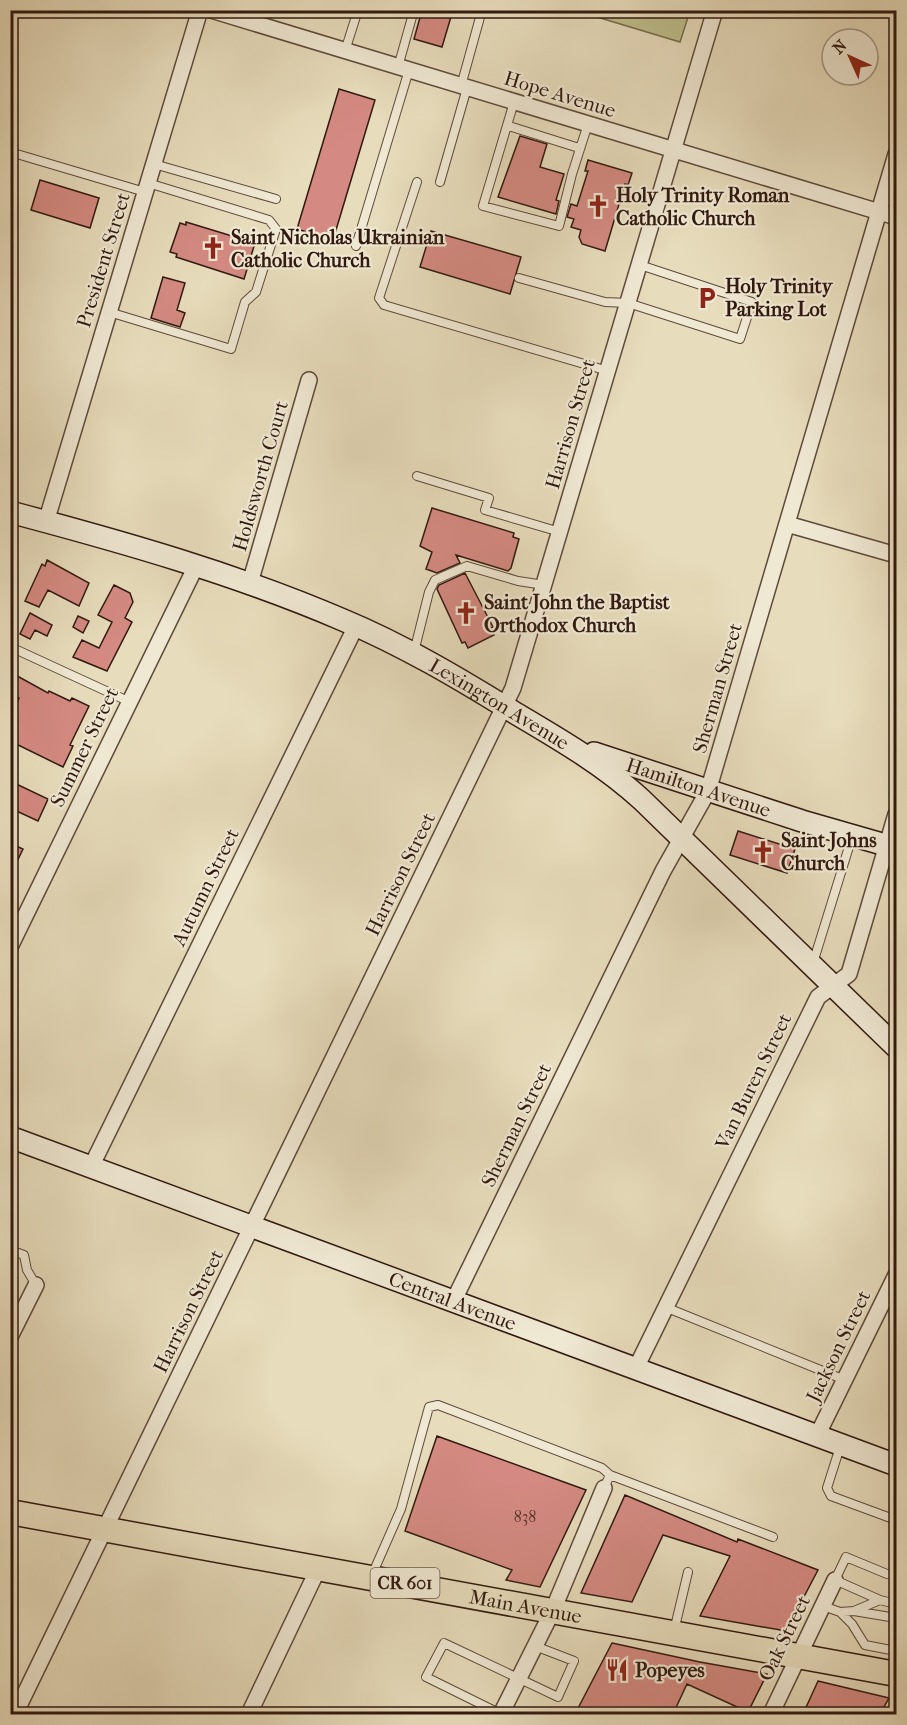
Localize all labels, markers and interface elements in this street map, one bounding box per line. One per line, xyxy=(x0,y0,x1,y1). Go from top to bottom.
north arrow xyxy=(820,27,880,87)
text: N xyxy=(829,35,851,58)
street label: Hope Avenue xyxy=(501,67,618,122)
place label: Holy Trinity Roman Catholic Church xyxy=(616,184,790,230)
street label: President Street xyxy=(72,190,135,330)
church icon: Holy Trinity Roman Catholic Church xyxy=(585,193,611,219)
place label: Saint Nicholas Ukrainian Catholic Church xyxy=(231,226,445,272)
church icon: Saint Nicholas Ukrainian Catholic Church xyxy=(200,235,226,261)
place label: Holy Trinity Parking Lot xyxy=(725,275,834,321)
parking icon: Holy Trinity Parking Lot xyxy=(694,285,720,311)
street label: Harrison Street xyxy=(541,357,600,492)
street label: Holdsworth Court xyxy=(228,398,293,554)
place label: Saint John the Baptist Orthodox Church xyxy=(484,591,671,637)
church icon: Saint John the Baptist Orthodox Church xyxy=(453,600,479,626)
street label: Sherman Street xyxy=(688,620,747,756)
street label: Lexington Avenue xyxy=(425,654,573,755)
street label: Summer Street xyxy=(46,684,123,811)
street label: Hamilton Avenue xyxy=(623,753,774,822)
street label: Harrison Street xyxy=(361,809,440,940)
street label: Autumn Street xyxy=(167,825,244,951)
place label: Saint Johns Church xyxy=(781,829,877,875)
church icon: Saint Johns Church xyxy=(750,839,776,865)
street label: Van Buren Street xyxy=(710,1010,796,1154)
street label: Sherman Street xyxy=(477,1060,556,1191)
street label: Harrison Street xyxy=(149,1246,228,1377)
street label: Central Avenue xyxy=(386,1267,519,1335)
street label: Jackson Street xyxy=(801,1287,875,1408)
house number: 838 xyxy=(514,1507,536,1526)
road number: CR 601 xyxy=(370,1568,440,1598)
street label: Main Avenue xyxy=(467,1585,584,1628)
street label: Oak Street xyxy=(754,1592,815,1685)
restaurant icon: Popeyes xyxy=(604,1657,630,1683)
place label: Popeyes xyxy=(635,1659,705,1682)

